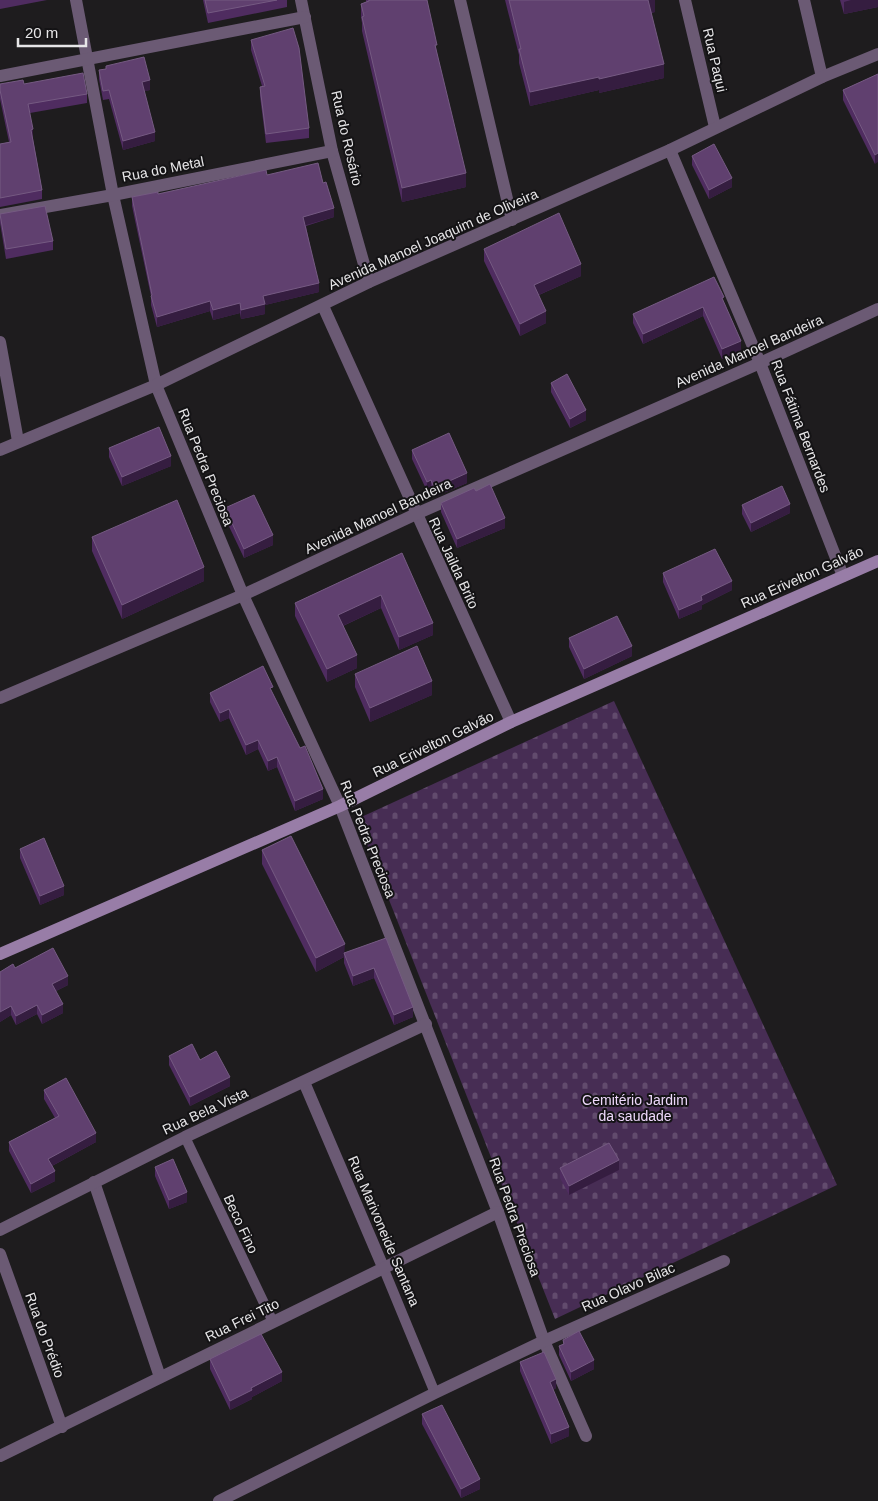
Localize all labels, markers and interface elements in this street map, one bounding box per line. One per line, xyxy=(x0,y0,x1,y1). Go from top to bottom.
scale bar xyxy=(18,15,85,47)
text: 20 m xyxy=(25,24,58,41)
street label: Rua Paqui xyxy=(700,26,730,94)
street label: Rua do Rosário xyxy=(328,89,366,187)
street label: Rua do Metal xyxy=(121,153,205,185)
street label: Avenida Manoel Joaquim de Oliveira xyxy=(326,185,540,293)
street label: Avenida Manoel Bandeira xyxy=(673,311,826,391)
street label: Rua Fátima Bernardes xyxy=(768,357,834,495)
street label: Rua Pedra Preciosa xyxy=(175,406,237,528)
street label: Avenida Manoel Bandeira xyxy=(302,475,454,557)
street label: Rua Jailda Brito xyxy=(426,515,482,611)
street label: Rua Erivelton Galvão xyxy=(738,543,866,611)
street label: Rua Erivelton Galvão xyxy=(370,708,496,780)
street label: Rua Pedra Preciosa xyxy=(337,778,399,900)
street label: Rua Bela Vista xyxy=(160,1084,250,1138)
park label: Cemitério Jardim da saudade xyxy=(582,1092,688,1124)
street label: Rua Marivoneide Santana xyxy=(345,1153,423,1309)
street label: Rua Pedra Preciosa xyxy=(486,1155,544,1279)
street label: Beco Fino xyxy=(220,1192,262,1256)
street label: Rua Olavo Bilac xyxy=(579,1259,677,1315)
street label: Rua do Prédio xyxy=(22,1290,68,1380)
street label: Rua Frei Tito xyxy=(202,1295,282,1345)

